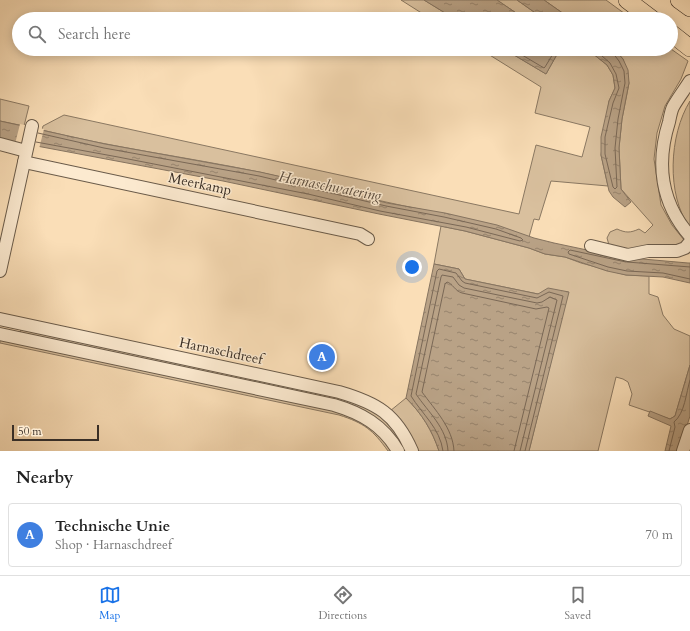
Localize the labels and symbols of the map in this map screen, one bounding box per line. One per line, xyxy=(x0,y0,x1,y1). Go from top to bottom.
water label: Harnaschwatering xyxy=(277,166,384,206)
street label: Meerkamp xyxy=(167,168,233,200)
your location xyxy=(402,257,422,277)
street label: Harnaschdreef xyxy=(177,333,267,370)
pin: A xyxy=(309,342,335,372)
scale bar xyxy=(12,423,99,442)

